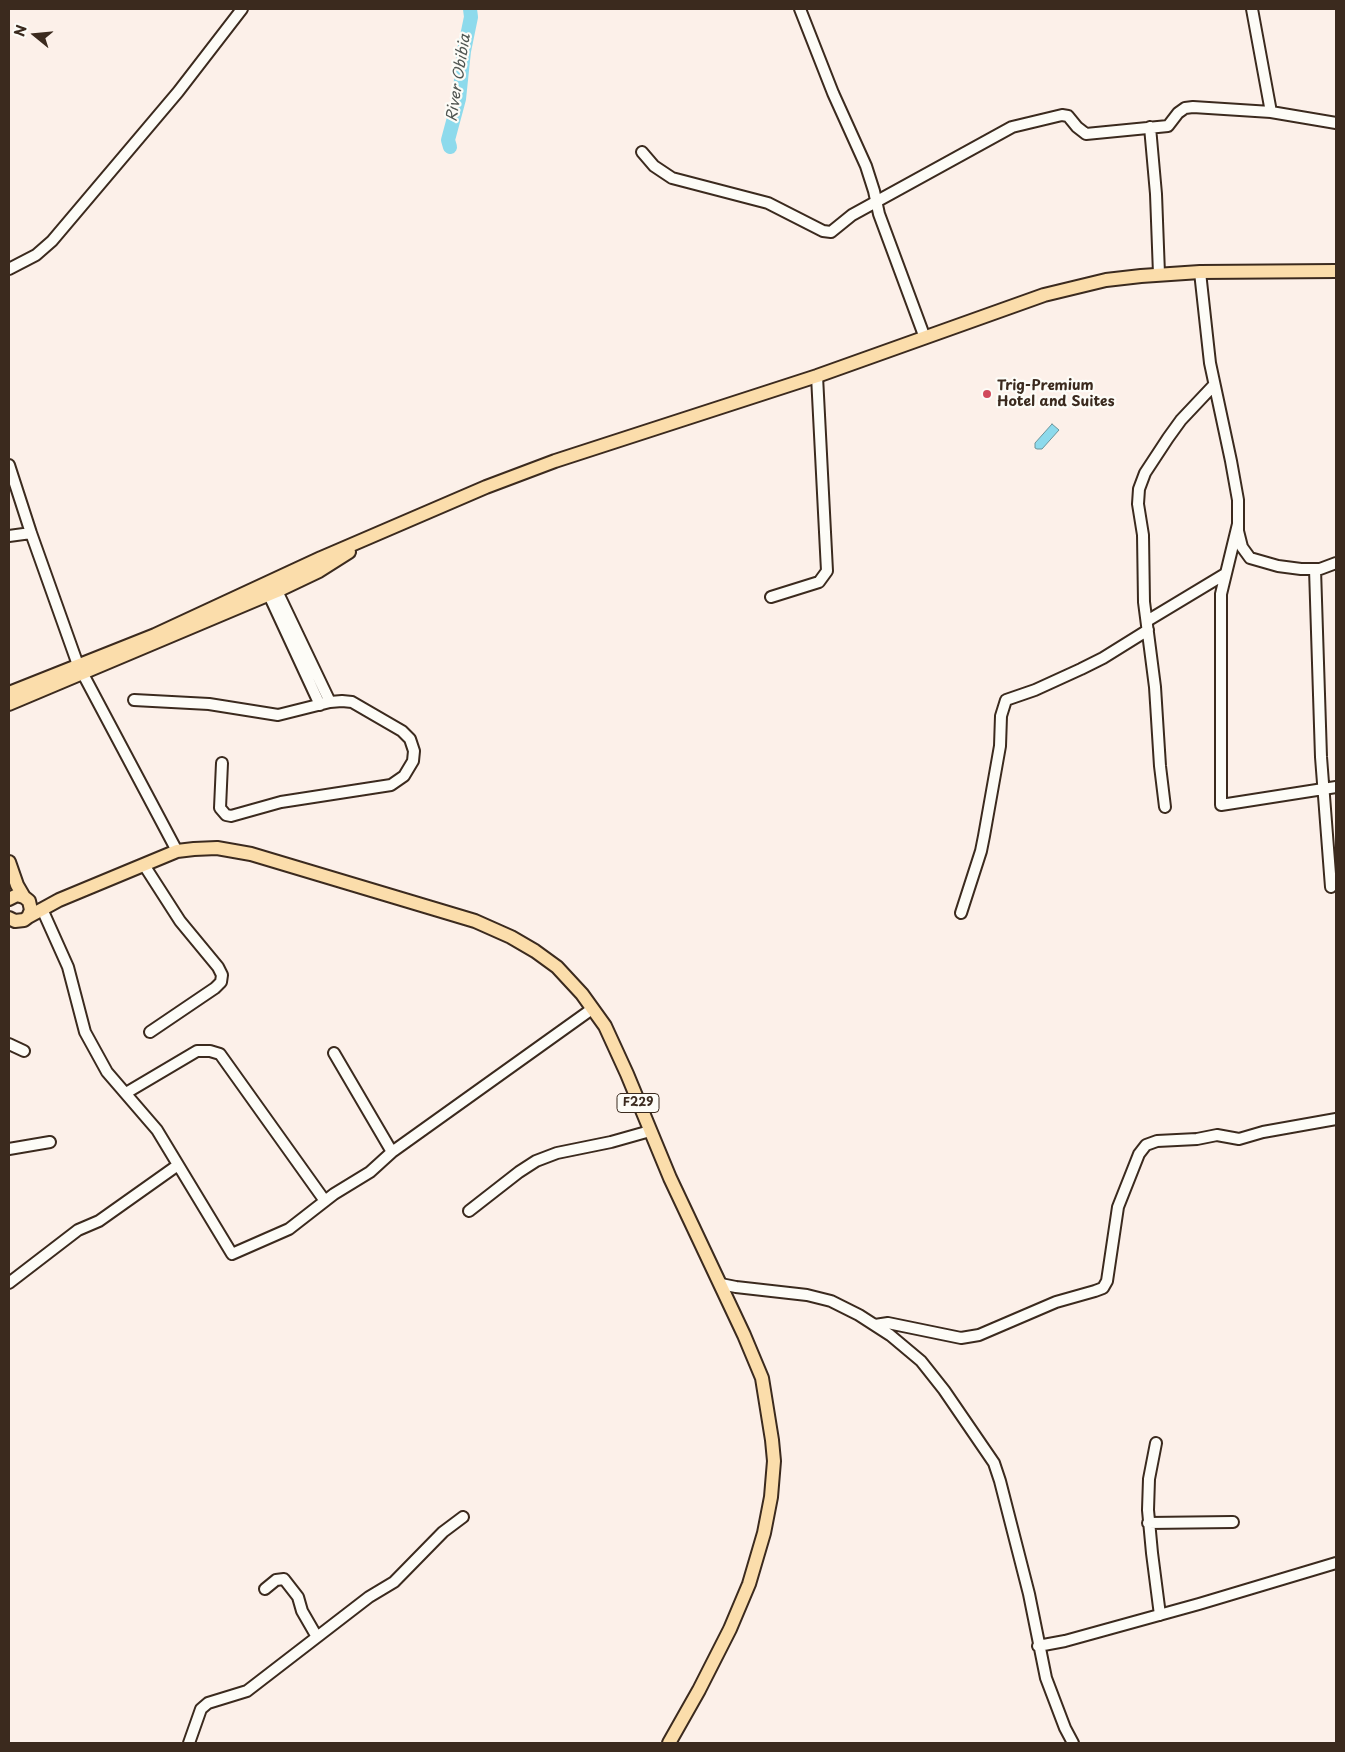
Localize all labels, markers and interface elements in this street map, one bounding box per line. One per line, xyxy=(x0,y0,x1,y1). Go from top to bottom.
north arrow xyxy=(10,10,60,60)
text: N xyxy=(9,22,32,39)
water label: River Obibia xyxy=(443,33,475,123)
place label: Trig-Premium Hotel and Suites xyxy=(997,378,1114,411)
marker: Trig-Premium Hotel and Suites xyxy=(981,388,993,400)
road number: F229 xyxy=(617,1094,659,1112)

